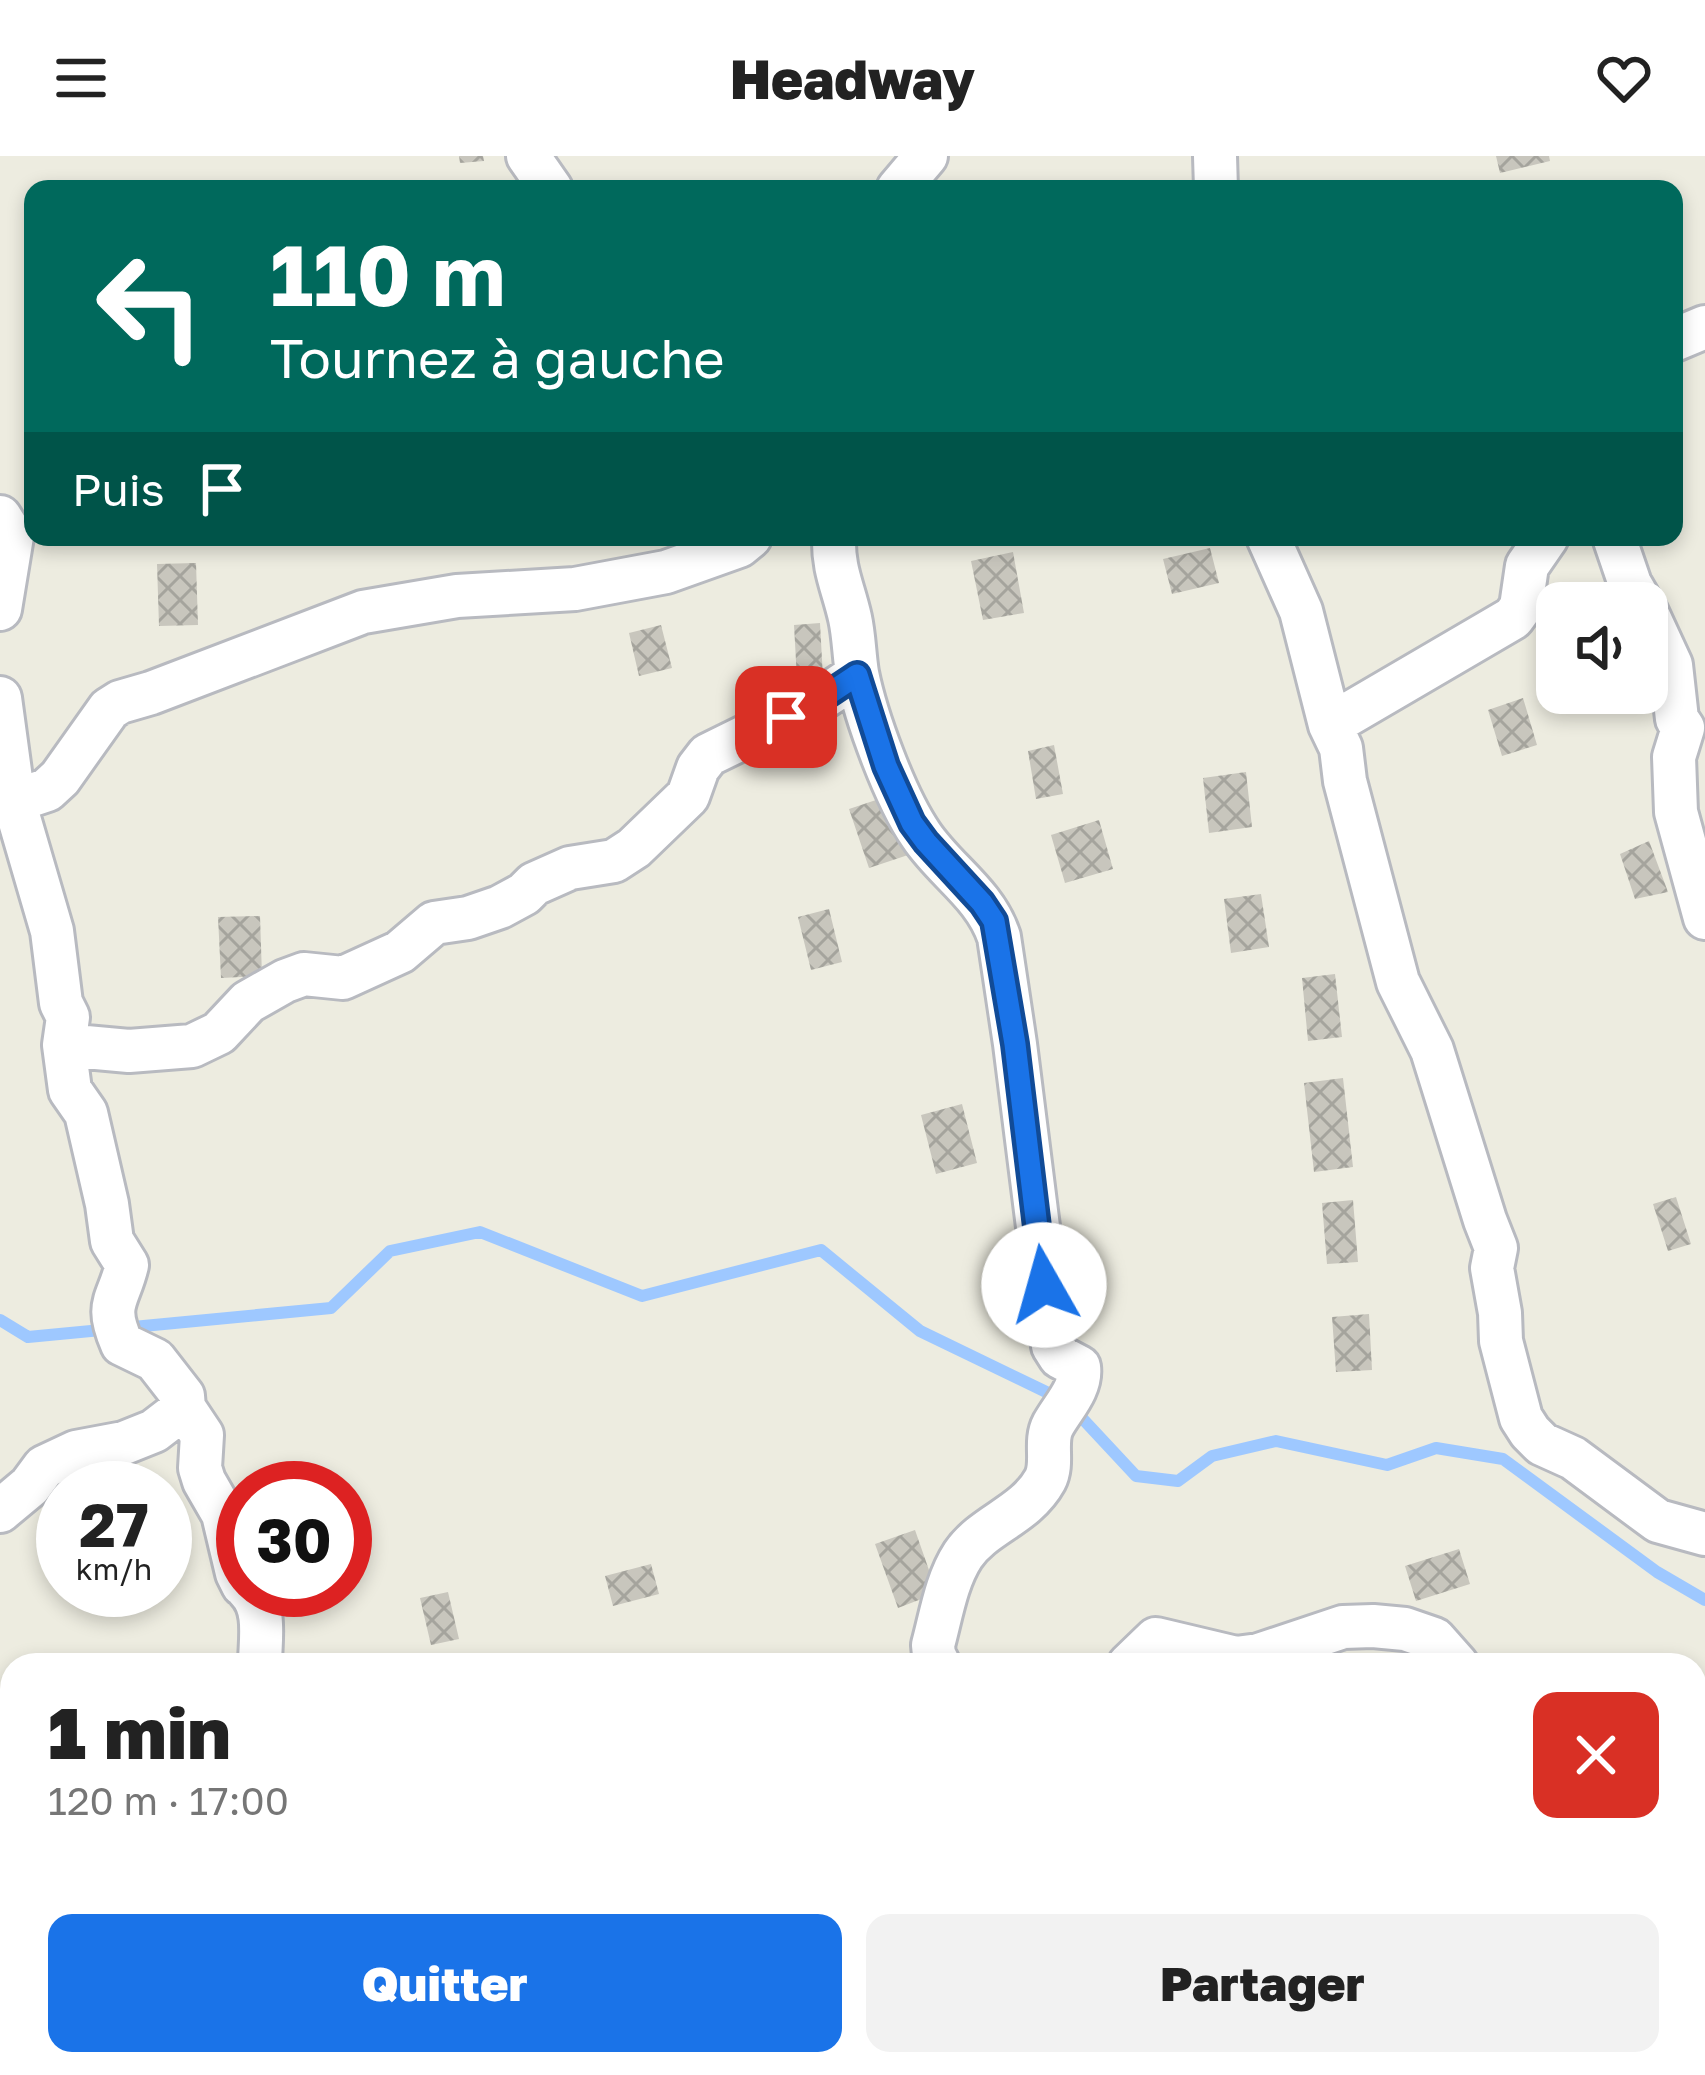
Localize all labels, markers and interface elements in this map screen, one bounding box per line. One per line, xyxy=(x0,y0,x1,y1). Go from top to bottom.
icon: menu xyxy=(48,45,114,111)
icon: heart xyxy=(1591,45,1657,111)
text: Headway xyxy=(730,46,975,111)
text: 110 m xyxy=(270,224,506,324)
icon: left xyxy=(72,228,228,384)
text: Tournez à gauche xyxy=(270,325,725,390)
icon: arrive xyxy=(189,456,255,522)
text: Puis xyxy=(72,462,165,516)
map controls xyxy=(1536,582,1668,714)
button: sound xyxy=(1536,582,1668,714)
pin xyxy=(735,666,837,768)
icon: arrive xyxy=(753,684,819,750)
position arrow xyxy=(981,1222,1107,1348)
speed limit sign: 30 xyxy=(216,1461,372,1617)
text: 27 xyxy=(79,1488,149,1560)
text: km/h xyxy=(76,1551,152,1587)
text: 1 min xyxy=(48,1688,231,1775)
button: close xyxy=(1533,1692,1659,1818)
text: 120 m · 17:00 xyxy=(48,1777,289,1824)
button: Quitter xyxy=(48,1914,842,2052)
button: Partager xyxy=(866,1914,1659,2052)

